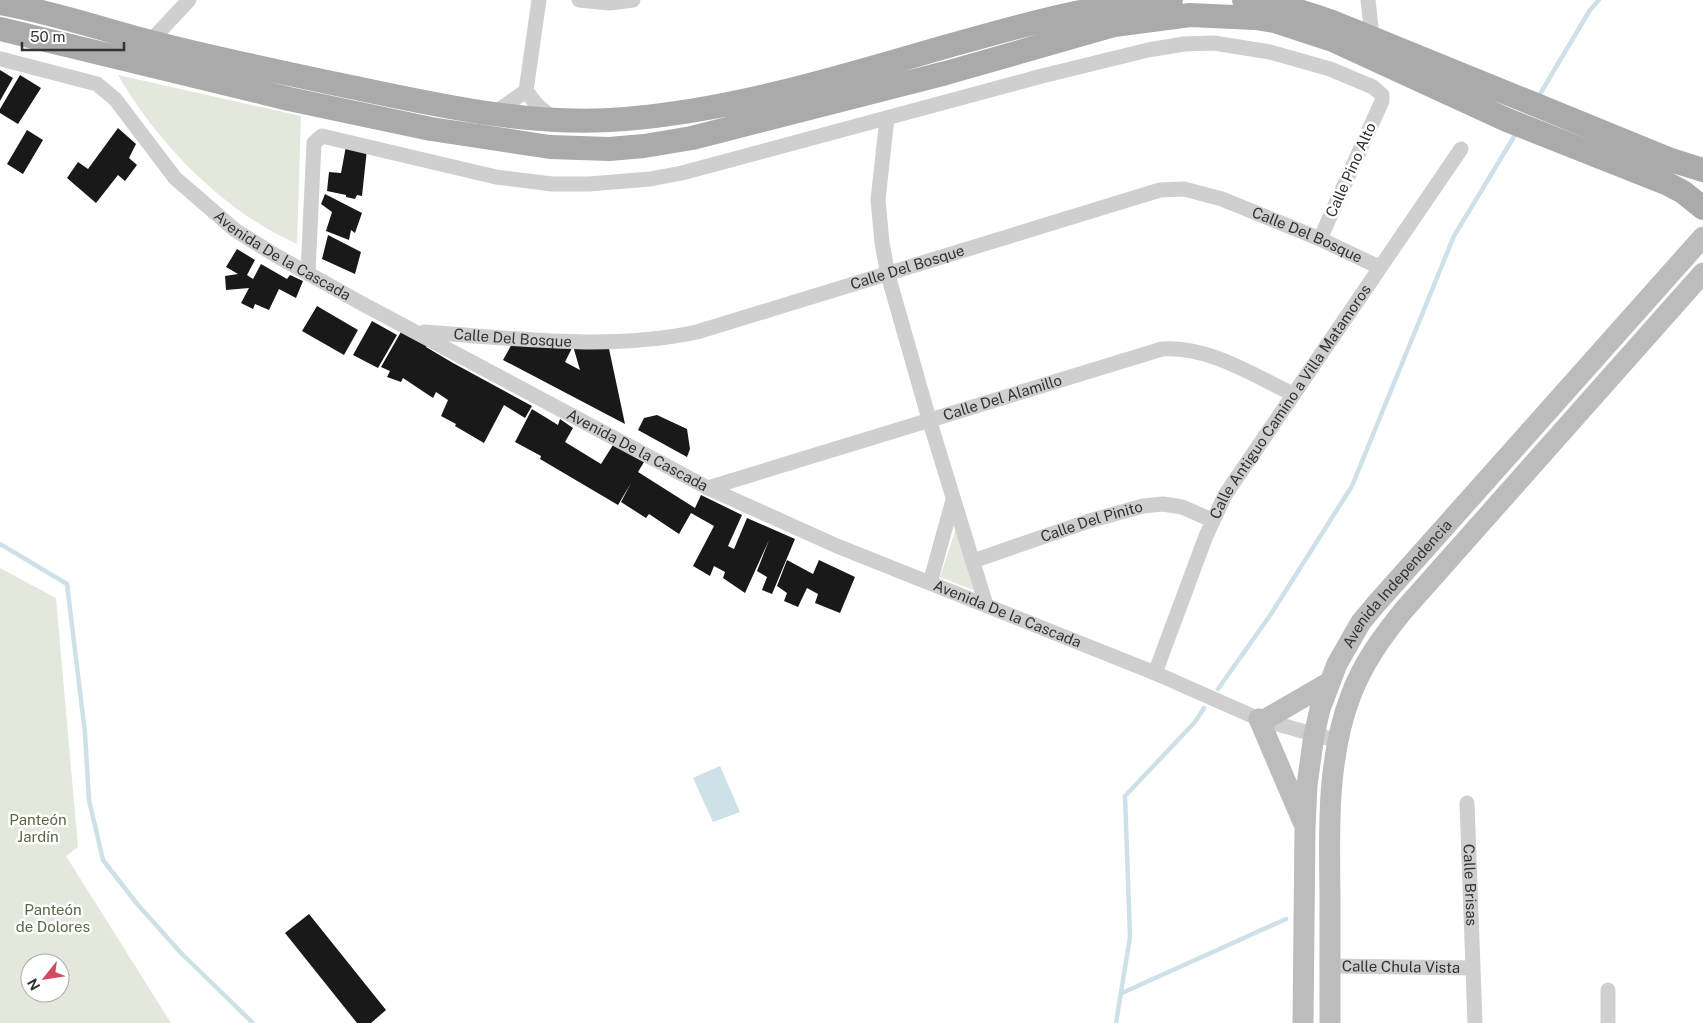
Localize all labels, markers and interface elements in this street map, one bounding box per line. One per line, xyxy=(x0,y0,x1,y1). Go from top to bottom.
scale bar xyxy=(22,20,125,52)
text: 50 m xyxy=(30,28,65,45)
street label: Calle Pino Alto xyxy=(1322,120,1379,220)
street label: Calle Del Bosque xyxy=(1250,203,1365,266)
street label: Avenida De la Cascada xyxy=(211,207,354,304)
street label: Calle Del Bosque xyxy=(848,242,966,293)
street label: Calle Antiguo Camino a Villa Matamoros xyxy=(1206,281,1374,522)
street label: Calle Del Bosque xyxy=(453,325,572,350)
street label: Calle Del Alamillo xyxy=(941,371,1064,424)
street label: Avenida De la Cascada xyxy=(564,405,711,494)
street label: Calle Del Pinito xyxy=(1038,498,1144,545)
street label: Avenida Independencia xyxy=(1339,516,1455,651)
street label: Avenida De la Cascada xyxy=(931,576,1084,651)
park label: Panteón Jardín xyxy=(9,811,67,845)
street label: Calle Brisas xyxy=(1460,844,1480,926)
park label: Panteón de Dolores xyxy=(16,901,90,935)
north arrow xyxy=(20,953,70,1003)
street label: Calle Chula Vista xyxy=(1342,957,1460,976)
text: N xyxy=(24,976,43,993)

